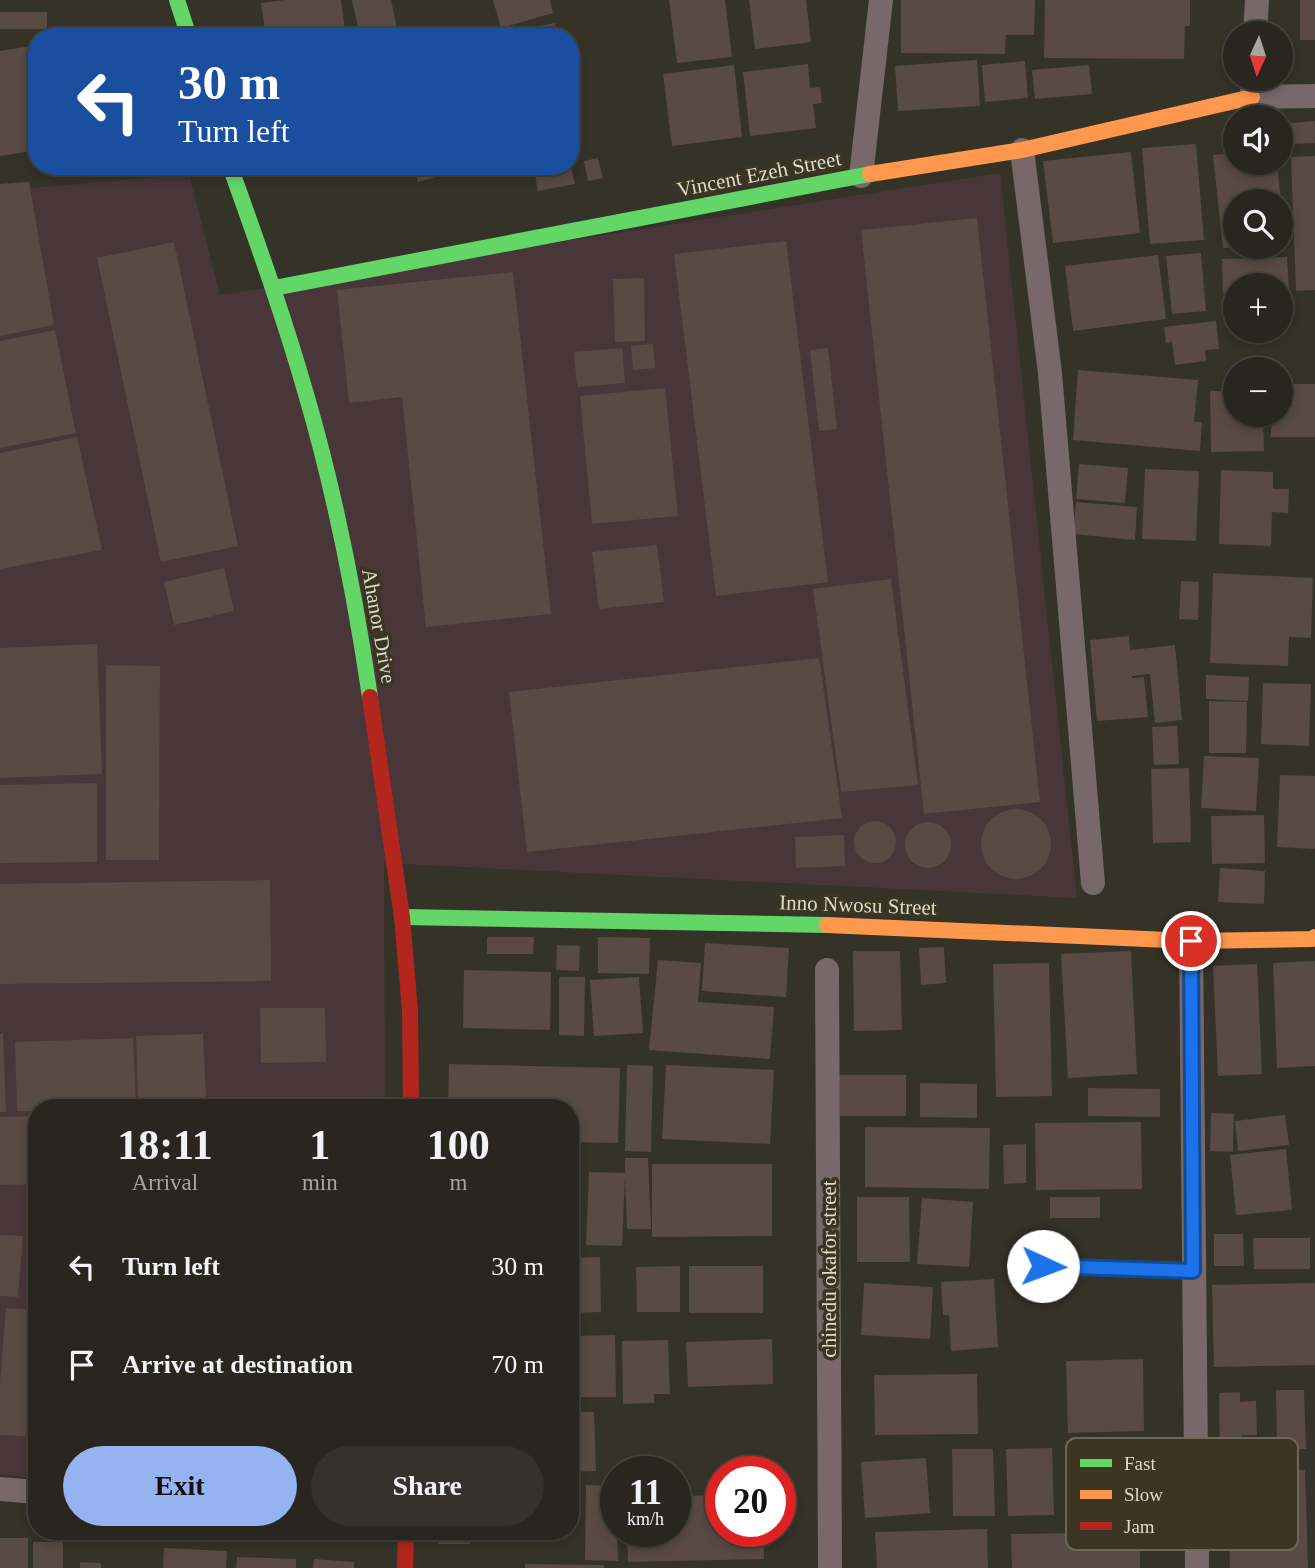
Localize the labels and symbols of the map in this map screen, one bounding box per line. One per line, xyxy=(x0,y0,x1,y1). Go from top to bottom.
north arrow xyxy=(1223,21,1293,91)
street label: Vincent Ezeh Street xyxy=(675,146,843,202)
street label: Ahanor Drive xyxy=(357,567,401,685)
street label: Inno Nwosu Street xyxy=(779,890,937,920)
pin xyxy=(1161,911,1221,971)
street label: chinedu okafor street xyxy=(817,1180,841,1358)
position arrow xyxy=(1006,1229,1080,1303)
legend xyxy=(1066,1438,1298,1550)
text: Fast xyxy=(1124,1453,1156,1474)
speed limit sign: 20 xyxy=(705,1456,796,1547)
text: Slow xyxy=(1124,1484,1163,1505)
text: Jam xyxy=(1124,1516,1155,1537)

